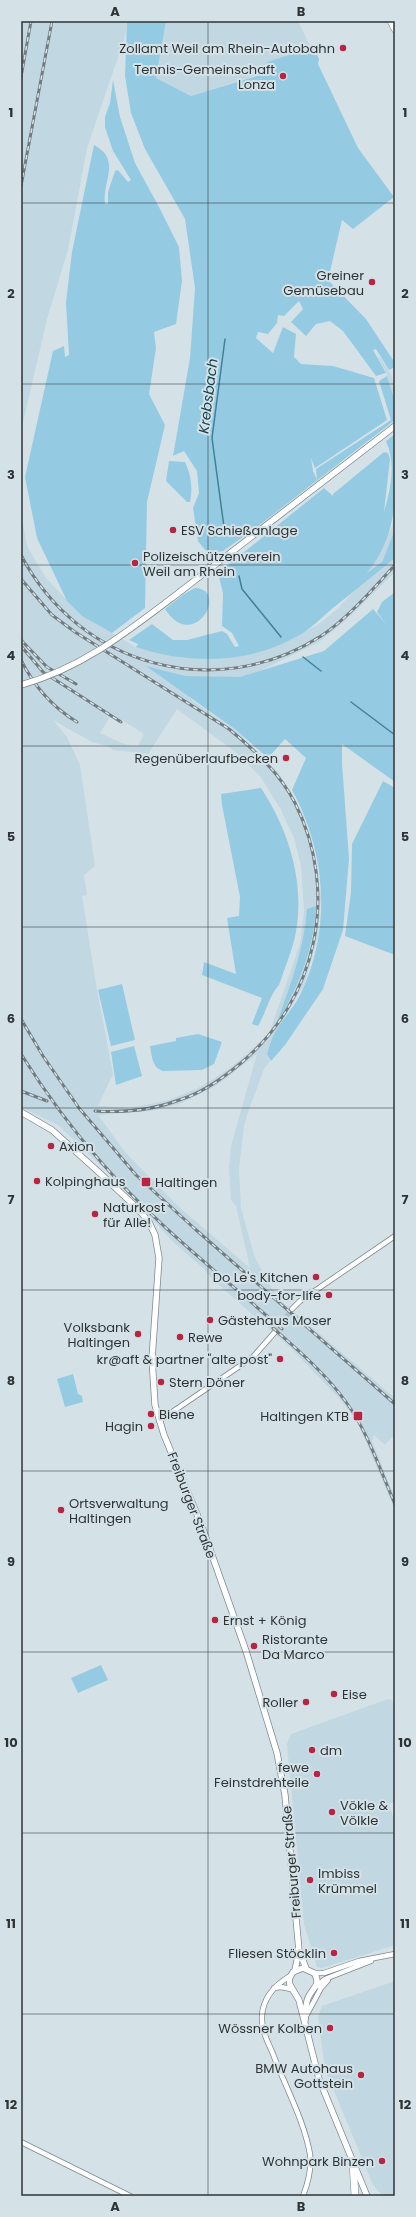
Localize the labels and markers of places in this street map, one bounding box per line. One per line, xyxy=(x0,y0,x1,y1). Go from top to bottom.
place label: Zollamt Weil am Rhein-Autobahn xyxy=(119,39,335,58)
marker: Zollamt Weil am Rhein-Autobahn xyxy=(338,43,348,53)
place label: Tennis-Gemeinschaft Lonza xyxy=(134,60,275,94)
marker: Tennis-Gemeinschaft Lonza xyxy=(278,71,288,81)
place label: Greiner Gemüsebau xyxy=(283,266,364,300)
marker: Greiner Gemüsebau xyxy=(367,277,377,287)
place label: ESV Schießanlage xyxy=(181,521,297,540)
marker: ESV Schießanlage xyxy=(168,525,178,535)
place label: Polizeischützenverein Weil am Rhein xyxy=(143,547,281,581)
marker: Polizeischützenverein Weil am Rhein xyxy=(130,558,140,568)
place label: Regenüberlaufbecken xyxy=(134,749,278,768)
marker: Regenüberlaufbecken xyxy=(281,753,291,763)
place label: Axion xyxy=(59,1137,94,1156)
marker: Axion xyxy=(46,1141,56,1151)
place label: Kolpinghaus xyxy=(45,1172,126,1191)
place label: Haltingen xyxy=(155,1173,217,1192)
marker: Kolpinghaus xyxy=(32,1176,42,1186)
marker: Haltingen xyxy=(140,1176,152,1188)
place label: Naturkost für Alle! xyxy=(103,1198,166,1232)
marker: Naturkost für Alle! xyxy=(90,1209,100,1219)
place label: Do Le's Kitchen xyxy=(213,1268,308,1287)
marker: Do Le's Kitchen xyxy=(311,1272,321,1282)
place label: body-for-life xyxy=(237,1286,321,1305)
marker: body-for-life xyxy=(324,1290,334,1300)
place label: Gästehaus Moser xyxy=(218,1311,332,1330)
marker: Gästehaus Moser xyxy=(205,1315,215,1325)
place label: Volksbank Haltingen xyxy=(64,1318,130,1352)
place label: Rewe xyxy=(188,1328,223,1347)
marker: Volksbank Haltingen xyxy=(133,1329,143,1339)
marker: Rewe xyxy=(175,1332,185,1342)
place label: kr@aft & partner "alte post" xyxy=(97,1350,272,1369)
marker: kr@aft & partner "alte post" xyxy=(275,1354,285,1364)
place label: Stern Döner xyxy=(169,1373,245,1392)
marker: Stern Döner xyxy=(156,1377,166,1387)
place label: Biene xyxy=(159,1405,195,1424)
place label: Haltingen KTB xyxy=(260,1407,349,1426)
marker: Biene xyxy=(146,1409,156,1419)
marker: Haltingen KTB xyxy=(352,1410,364,1422)
place label: Hagin xyxy=(105,1417,143,1436)
marker: Hagin xyxy=(146,1421,156,1431)
place label: Ortsverwaltung Haltingen xyxy=(69,1494,169,1528)
marker: Ortsverwaltung Haltingen xyxy=(56,1505,66,1515)
place label: Ernst + König xyxy=(223,1611,307,1630)
marker: Ernst + König xyxy=(210,1615,220,1625)
place label: Ristorante Da Marco xyxy=(262,1630,328,1664)
marker: Ristorante Da Marco xyxy=(249,1641,259,1651)
place label: Eise xyxy=(342,1685,367,1704)
marker: Eise xyxy=(329,1689,339,1699)
place label: Roller xyxy=(262,1693,298,1712)
marker: Roller xyxy=(301,1697,311,1707)
place label: dm xyxy=(320,1741,342,1760)
marker: dm xyxy=(307,1745,317,1755)
place label: fewe Feinstdrehteile xyxy=(214,1758,309,1792)
marker: fewe Feinstdrehteile xyxy=(312,1769,322,1779)
place label: Vökle & Völkle xyxy=(340,1796,389,1830)
marker: Vökle & Völkle xyxy=(327,1807,337,1817)
place label: Imbiss Krümmel xyxy=(318,1864,377,1898)
marker: Imbiss Krümmel xyxy=(305,1875,315,1885)
place label: Fliesen Stöcklin xyxy=(228,1944,326,1963)
marker: Fliesen Stöcklin xyxy=(329,1948,339,1958)
place label: Wössner Kolben xyxy=(218,2019,322,2038)
marker: Wössner Kolben xyxy=(325,2023,335,2033)
place label: BMW Autohaus Gottstein xyxy=(255,2059,353,2093)
marker: BMW Autohaus Gottstein xyxy=(356,2070,366,2080)
place label: Wohnpark Binzen xyxy=(262,2152,374,2171)
marker: Wohnpark Binzen xyxy=(377,2156,387,2166)

